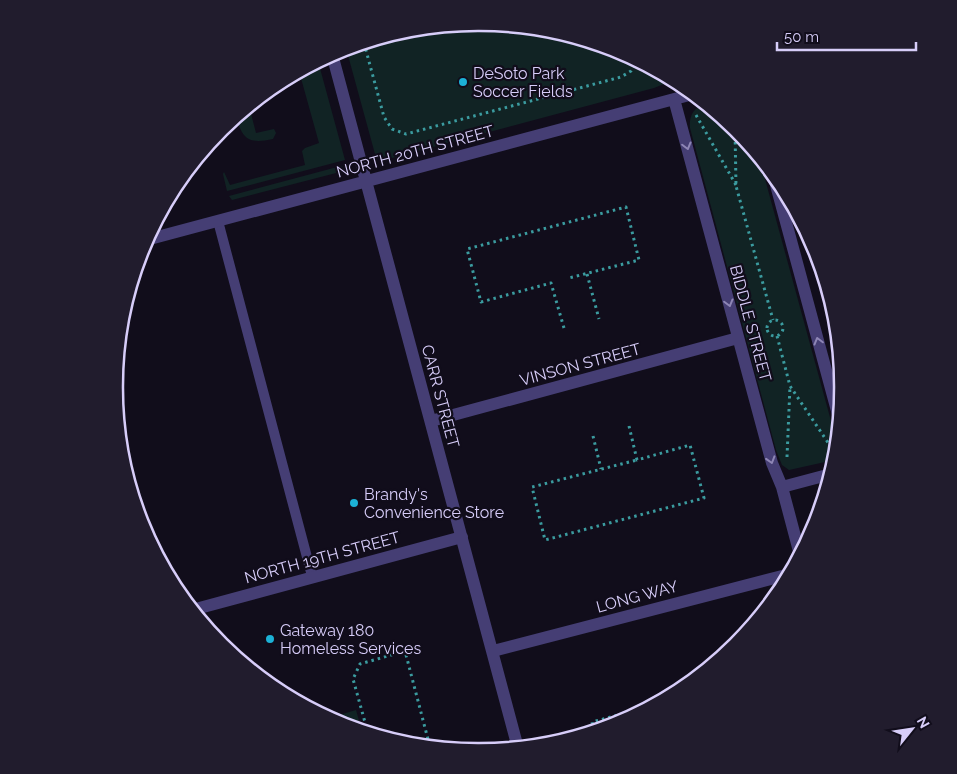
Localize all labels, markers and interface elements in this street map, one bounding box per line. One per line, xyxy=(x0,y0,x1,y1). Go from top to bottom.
scale bar xyxy=(777,20,916,52)
text: 50 m xyxy=(784,28,819,46)
place label: DeSoto Park Soccer Fields xyxy=(473,64,573,101)
marker: DeSoto Park Soccer Fields xyxy=(457,76,469,88)
street label: NORTH 20TH STREET xyxy=(334,121,496,182)
one-way arrow xyxy=(681,141,692,150)
street label: BIDDLE STREET xyxy=(726,263,775,384)
one-way arrow xyxy=(723,298,734,307)
one-way arrow xyxy=(813,337,824,346)
street label: VINSON STREET xyxy=(518,339,643,390)
street label: CARR STREET xyxy=(418,343,463,450)
one-way arrow xyxy=(766,455,776,463)
place label: Brandy's Convenience Store xyxy=(364,485,504,522)
marker: Brandy's Convenience Store xyxy=(348,497,360,509)
street label: NORTH 19TH STREET xyxy=(242,528,402,587)
street label: LONG WAY xyxy=(594,576,681,617)
place label: Gateway 180 Homeless Services xyxy=(280,621,421,658)
marker: Gateway 180 Homeless Services xyxy=(264,633,276,645)
north arrow xyxy=(887,704,937,754)
text: N xyxy=(914,714,933,731)

